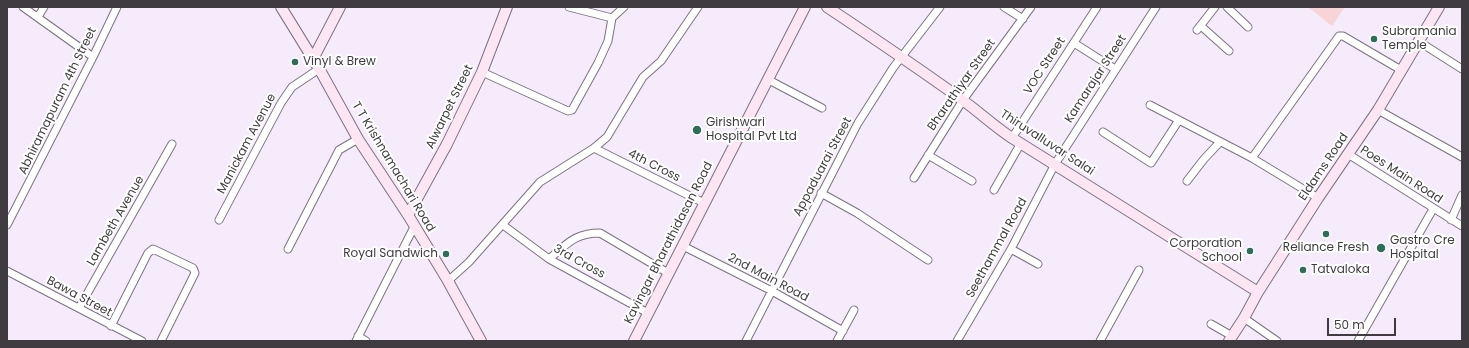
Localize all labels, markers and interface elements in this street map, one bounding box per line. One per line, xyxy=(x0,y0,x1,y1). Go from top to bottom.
street label: Abhiramapuram 4th Street xyxy=(16,25,100,177)
place label: Subramania Temple xyxy=(1382,25,1457,53)
street label: Kamarajar Street xyxy=(1062,32,1130,126)
marker: Subramania Temple xyxy=(1369,34,1379,44)
street label: VOC Street xyxy=(1021,35,1069,97)
street label: Bharathiyar Street xyxy=(925,36,999,134)
place label: Vinyl & Brew xyxy=(303,55,376,69)
marker: Vinyl & Brew xyxy=(290,57,300,67)
street label: Alwarpet Street xyxy=(423,63,477,151)
street label: Manickam Avenue xyxy=(215,91,279,197)
street label: T T Krishnamachari Road xyxy=(348,99,438,235)
street label: Thiruvalluvar Salai xyxy=(997,107,1097,179)
street label: Appaduarai Street xyxy=(791,115,855,219)
place label: Girishwari Hospital Pvt Ltd xyxy=(706,116,797,144)
marker: Girishwari Hospital Pvt Ltd xyxy=(691,124,703,136)
street label: Eldams Road xyxy=(1296,130,1352,204)
street label: Poes Main Road xyxy=(1357,143,1445,207)
street label: 4th Cross xyxy=(625,147,683,185)
street label: Kavingar Bharathidasan Road xyxy=(622,160,716,326)
street label: Lambeth Avenue xyxy=(84,173,148,269)
street label: Seethammal Road xyxy=(963,195,1031,301)
marker: Reliance Fresh xyxy=(1321,229,1331,239)
place label: Gastro Cre Hospital xyxy=(1390,234,1455,262)
place label: Corporation School xyxy=(1170,237,1242,265)
place label: Reliance Fresh xyxy=(1283,241,1369,255)
street label: 3rd Cross xyxy=(551,242,607,282)
marker: Gastro Cre Hospital xyxy=(1375,242,1387,254)
marker: Corporation School xyxy=(1245,246,1255,256)
place label: Royal Sandwich xyxy=(343,247,438,261)
marker: Royal Sandwich xyxy=(441,249,451,259)
street label: 2nd Main Road xyxy=(725,251,811,305)
place label: Tatvaloka xyxy=(1311,263,1370,277)
marker: Tatvaloka xyxy=(1298,265,1308,275)
street label: Bawa Street xyxy=(44,274,114,320)
scale bar xyxy=(1329,310,1398,336)
text: 50 m xyxy=(1334,316,1365,333)

